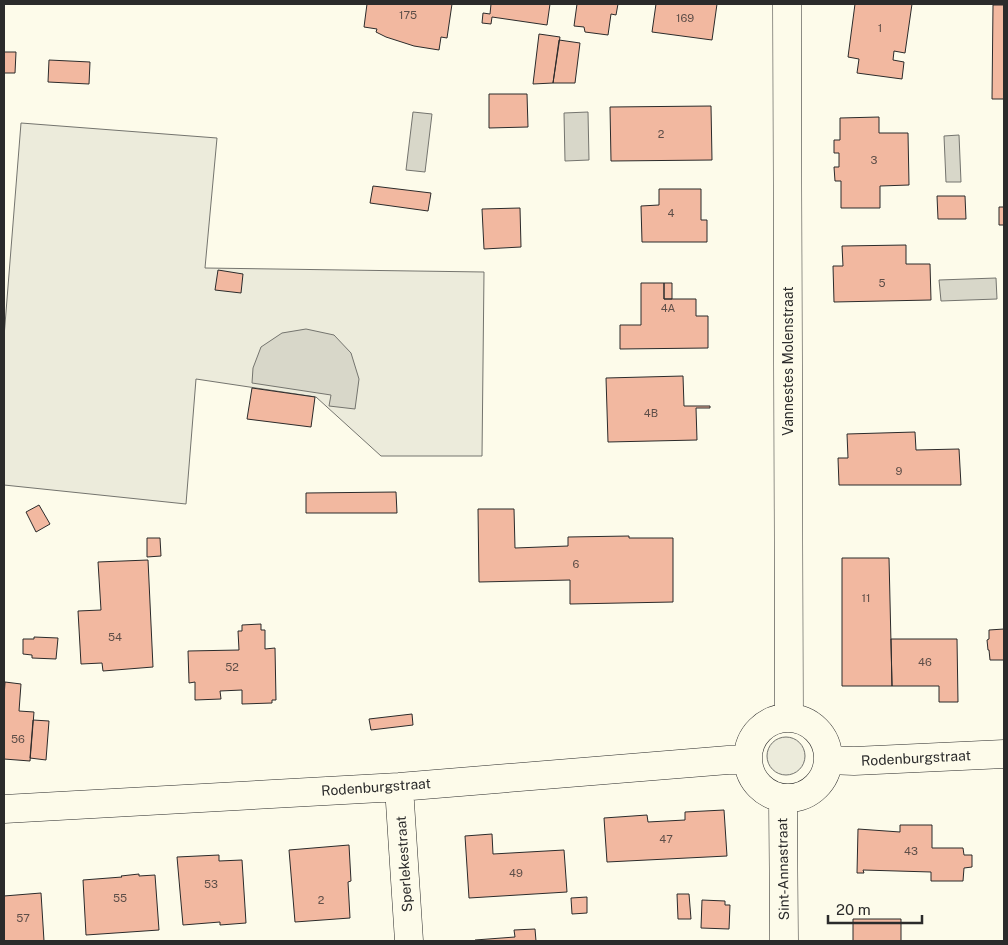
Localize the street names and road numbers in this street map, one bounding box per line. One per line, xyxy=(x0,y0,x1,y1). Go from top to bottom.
street label: Vannestes Molenstraat xyxy=(780,286,796,436)
street label: Rodenburgstraat xyxy=(861,747,971,769)
street label: Rodenburgstraat xyxy=(321,775,431,799)
street label: Sperlekestraat xyxy=(393,815,415,913)
street label: Sint-Annastraat xyxy=(774,818,792,920)

